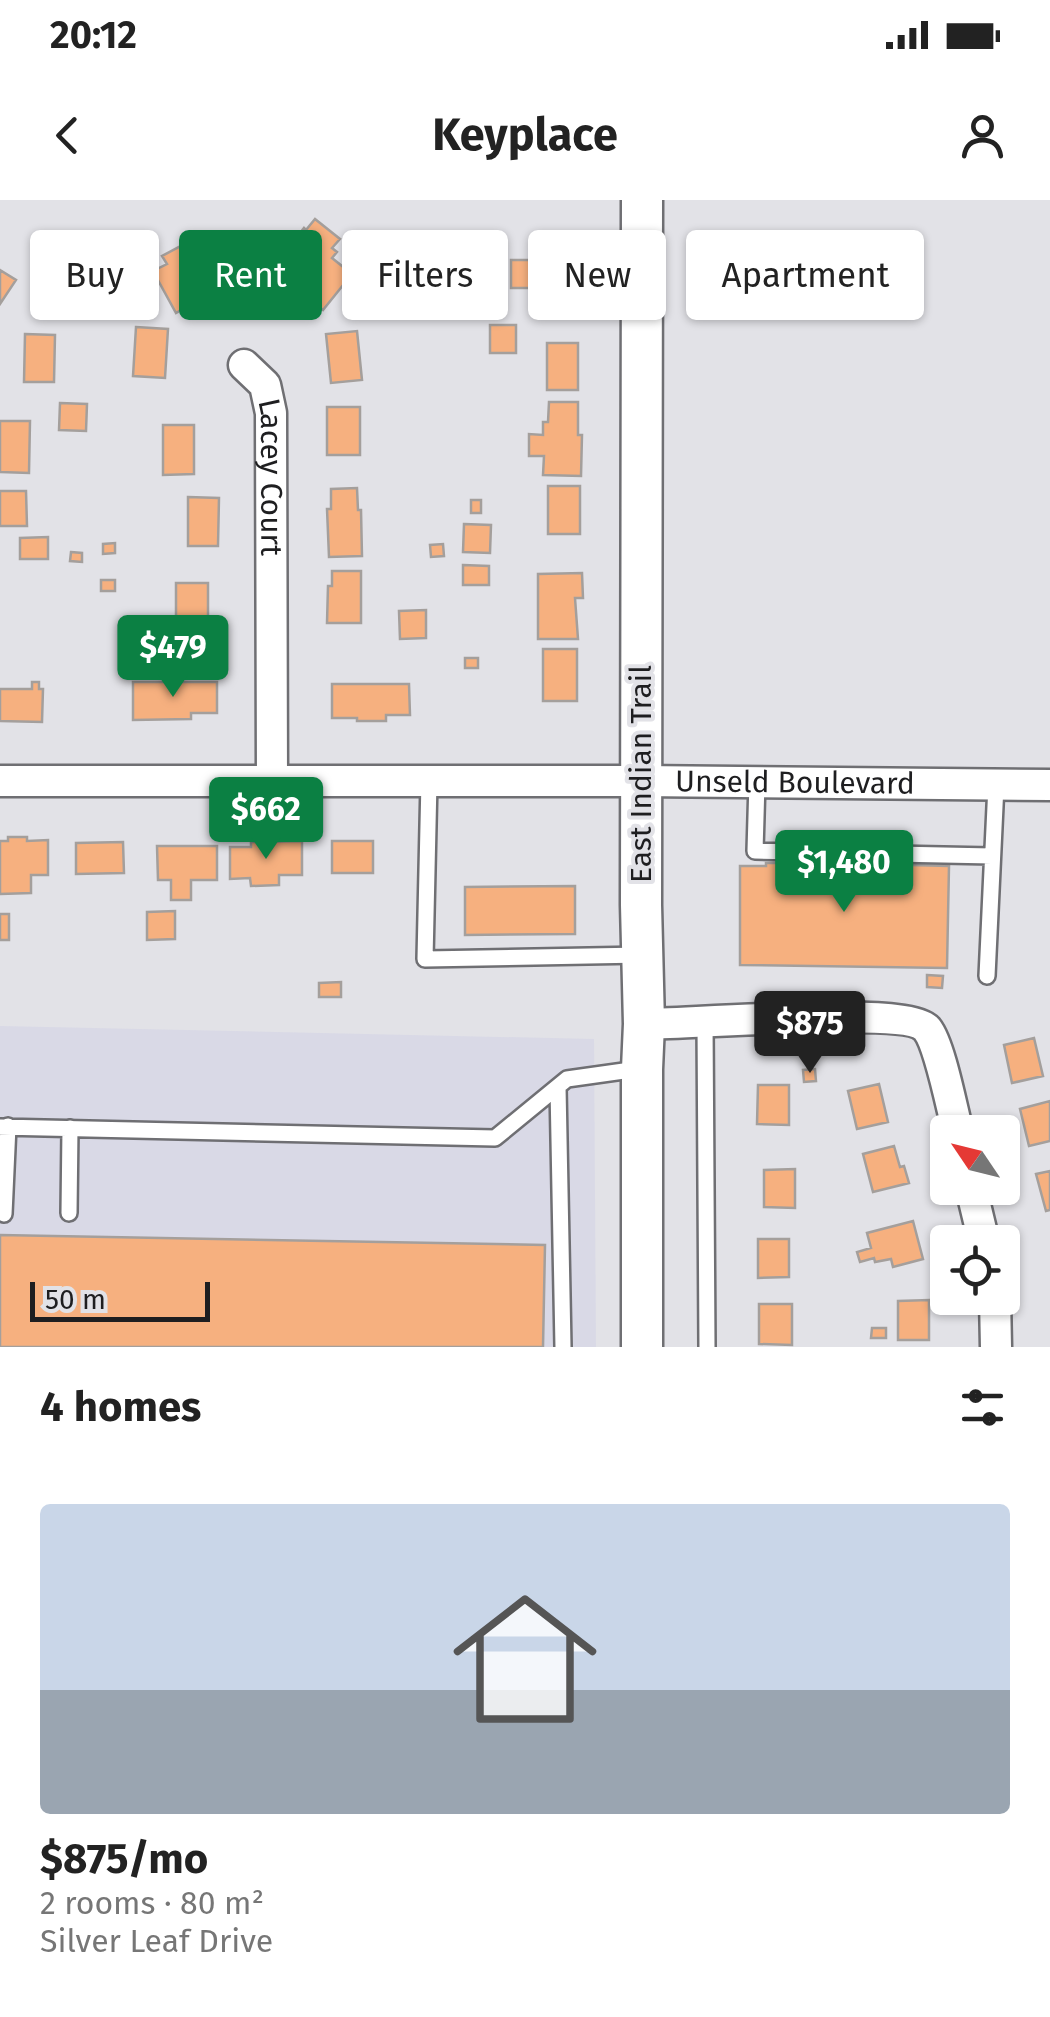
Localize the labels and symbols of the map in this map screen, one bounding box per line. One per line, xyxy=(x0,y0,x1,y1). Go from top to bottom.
street label: Lacey Court xyxy=(250,395,289,556)
pin: $479 xyxy=(114,615,232,700)
street label: East Indian Trail xyxy=(623,665,659,883)
street label: Unseld Boulevard xyxy=(675,763,915,802)
pin: $662 xyxy=(207,777,325,862)
pin: $1,480 xyxy=(763,830,925,915)
pin: $875 xyxy=(751,991,869,1076)
north arrow xyxy=(930,1115,1020,1205)
scale bar xyxy=(30,1277,210,1322)

